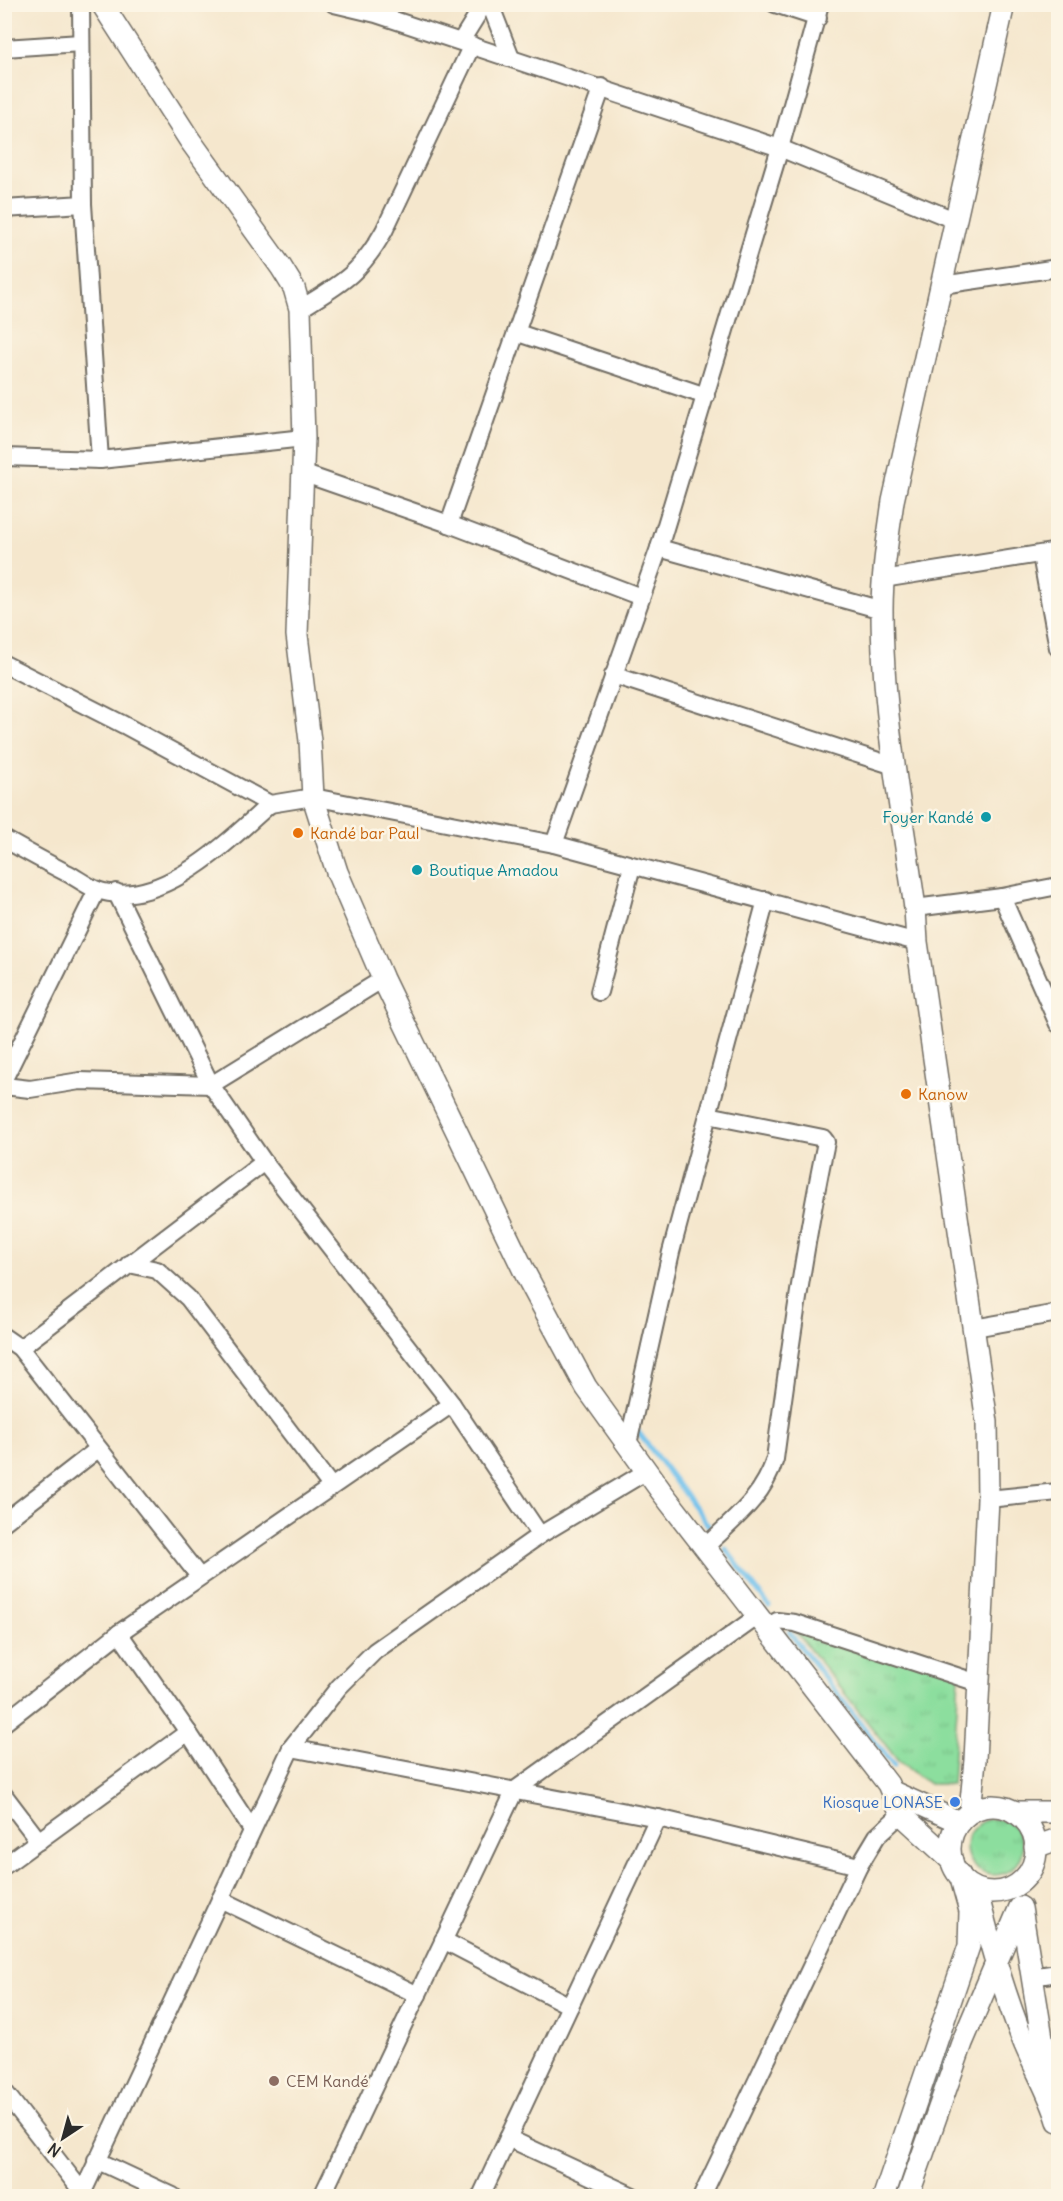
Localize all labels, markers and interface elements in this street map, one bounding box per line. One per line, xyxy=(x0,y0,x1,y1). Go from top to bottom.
place label: Foyer Kandé xyxy=(882,807,974,827)
marker: Foyer Kandé xyxy=(979,810,993,824)
place label: Kandé bar Paul xyxy=(310,823,419,843)
marker: Kandé bar Paul xyxy=(291,826,305,840)
place label: Boutique Amadou xyxy=(429,860,558,880)
marker: Boutique Amadou xyxy=(410,863,424,877)
place label: Kanow xyxy=(918,1084,968,1104)
marker: Kanow xyxy=(899,1087,913,1101)
place label: Kiosque LONASE xyxy=(823,1792,943,1812)
marker: Kiosque LONASE xyxy=(948,1795,962,1809)
place label: CEM Kandé xyxy=(286,2071,369,2091)
marker: CEM Kandé xyxy=(267,2074,281,2088)
north arrow xyxy=(33,2108,93,2168)
text: N xyxy=(44,2139,65,2161)

